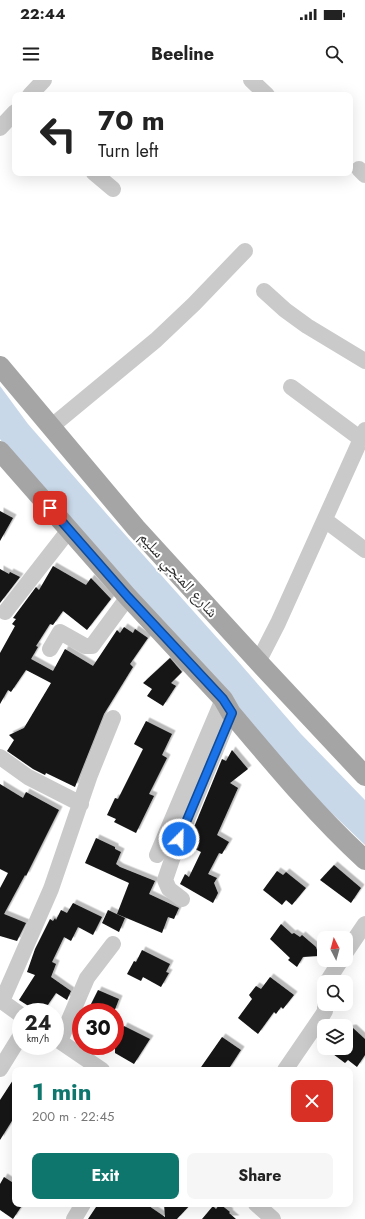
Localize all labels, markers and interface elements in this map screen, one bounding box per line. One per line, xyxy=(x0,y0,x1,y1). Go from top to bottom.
text: 22:44 xyxy=(20,3,65,25)
text: Beeline xyxy=(151,41,214,67)
icon: menu xyxy=(20,43,42,65)
icon: search xyxy=(323,43,345,65)
text: 70 m xyxy=(98,100,165,141)
icon: left xyxy=(32,108,84,160)
text: Turn left xyxy=(98,138,158,164)
pin xyxy=(33,491,67,525)
icon: arrive xyxy=(39,497,61,519)
street label: شارع المنجي سليم xyxy=(133,526,224,623)
position arrow xyxy=(158,818,200,860)
north arrow xyxy=(317,931,353,967)
map controls xyxy=(317,931,353,1055)
button: search xyxy=(317,975,353,1011)
speed limit sign: 30 xyxy=(72,1003,124,1055)
text: 24 xyxy=(24,1009,52,1038)
button: layers xyxy=(317,1019,353,1055)
text: km/h xyxy=(27,1031,49,1046)
text: 1 min xyxy=(32,1074,92,1109)
button: close xyxy=(291,1080,333,1122)
text: 200 m · 22:45 xyxy=(32,1107,114,1126)
button: Exit xyxy=(32,1153,179,1199)
button: Share xyxy=(187,1153,333,1199)

